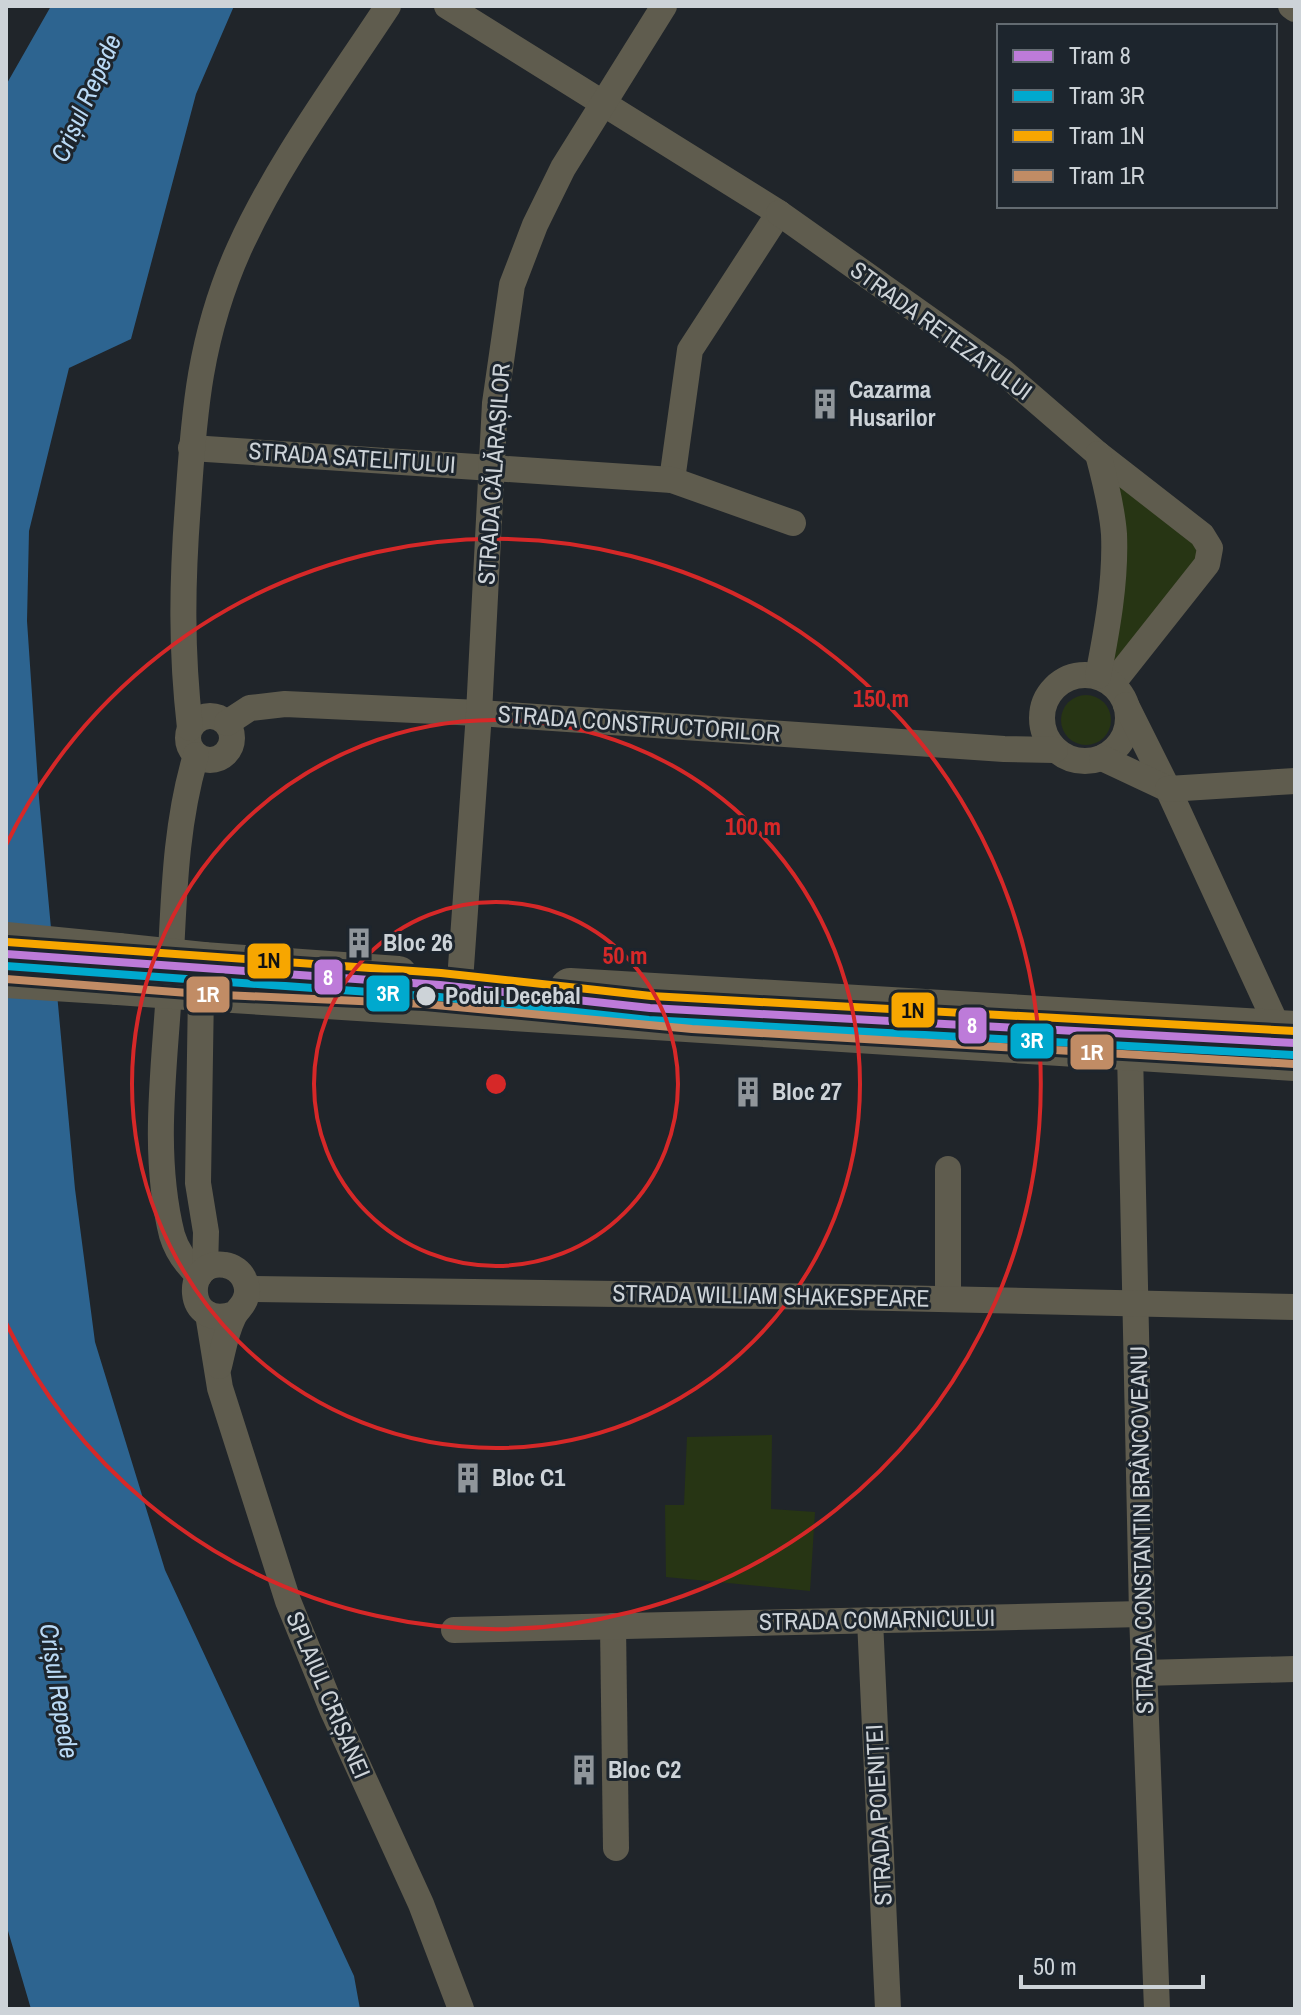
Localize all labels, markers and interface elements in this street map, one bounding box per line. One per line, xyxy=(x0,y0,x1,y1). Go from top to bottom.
legend xyxy=(997,24,1277,208)
water label: Crișul Repede xyxy=(42,28,129,167)
text: Tram 8 xyxy=(1069,39,1131,71)
text: Tram 3R xyxy=(1069,79,1145,111)
text: Tram 1N xyxy=(1069,119,1145,151)
text: Tram 1R xyxy=(1069,159,1145,191)
street label: STRADA RETEZATULUI xyxy=(844,253,1039,407)
street label: STRADA CĂLĂRAȘILOR xyxy=(469,362,517,586)
place label: Cazarma Husarilor xyxy=(849,373,936,433)
building icon: Cazarma Husarilor xyxy=(808,387,842,421)
street label: STRADA SATELITULUI xyxy=(247,434,457,480)
text: 150 m xyxy=(853,682,909,714)
street label: STRADA CONSTRUCTORILOR xyxy=(497,697,781,749)
text: 100 m xyxy=(725,810,781,842)
building icon: Bloc 26 xyxy=(342,926,376,960)
place label: Bloc 26 xyxy=(383,926,453,958)
text: 50 m xyxy=(603,939,647,971)
line badge: 1N xyxy=(246,942,292,980)
text: 1N xyxy=(257,945,281,975)
line badge: 8 xyxy=(313,958,344,996)
text: 8 xyxy=(323,962,333,992)
line badge: 3R xyxy=(365,974,411,1013)
line badge: 1R xyxy=(185,975,231,1014)
text: 3R xyxy=(376,978,400,1008)
text: 1R xyxy=(196,979,220,1009)
place label: Podul Decebal xyxy=(445,979,581,1011)
marker: Podul Decebal xyxy=(414,984,438,1008)
line badge: 1N xyxy=(890,991,936,1029)
text: 1N xyxy=(901,995,925,1025)
line badge: 8 xyxy=(957,1006,988,1045)
text: 8 xyxy=(967,1010,977,1040)
line badge: 3R xyxy=(1009,1022,1055,1060)
text: 3R xyxy=(1020,1025,1044,1055)
line badge: 1R xyxy=(1069,1033,1115,1071)
text: 1R xyxy=(1080,1037,1104,1067)
centre of rings xyxy=(482,1070,510,1098)
building icon: Bloc 27 xyxy=(731,1075,765,1109)
place label: Bloc 27 xyxy=(772,1075,842,1107)
street label: STRADA WILLIAM SHAKESPEARE xyxy=(612,1276,930,1314)
street label: STRADA CONSTANTIN BRÂNCOVEANU xyxy=(1122,1346,1160,1714)
building icon: Bloc C1 xyxy=(451,1461,485,1495)
place label: Bloc C1 xyxy=(492,1461,565,1493)
street label: STRADA COMARNICULUI xyxy=(759,1601,995,1637)
street label: SPLAIUL CRIȘANEI xyxy=(279,1606,379,1783)
water label: Crișul Repede xyxy=(32,1621,87,1761)
street label: STRADA POIENIȚEI xyxy=(857,1724,899,1907)
building icon: Bloc C2 xyxy=(567,1753,601,1787)
place label: Bloc C2 xyxy=(608,1753,681,1785)
scale bar xyxy=(1021,1939,1203,1989)
text: 50 m xyxy=(1033,1950,1077,1982)

